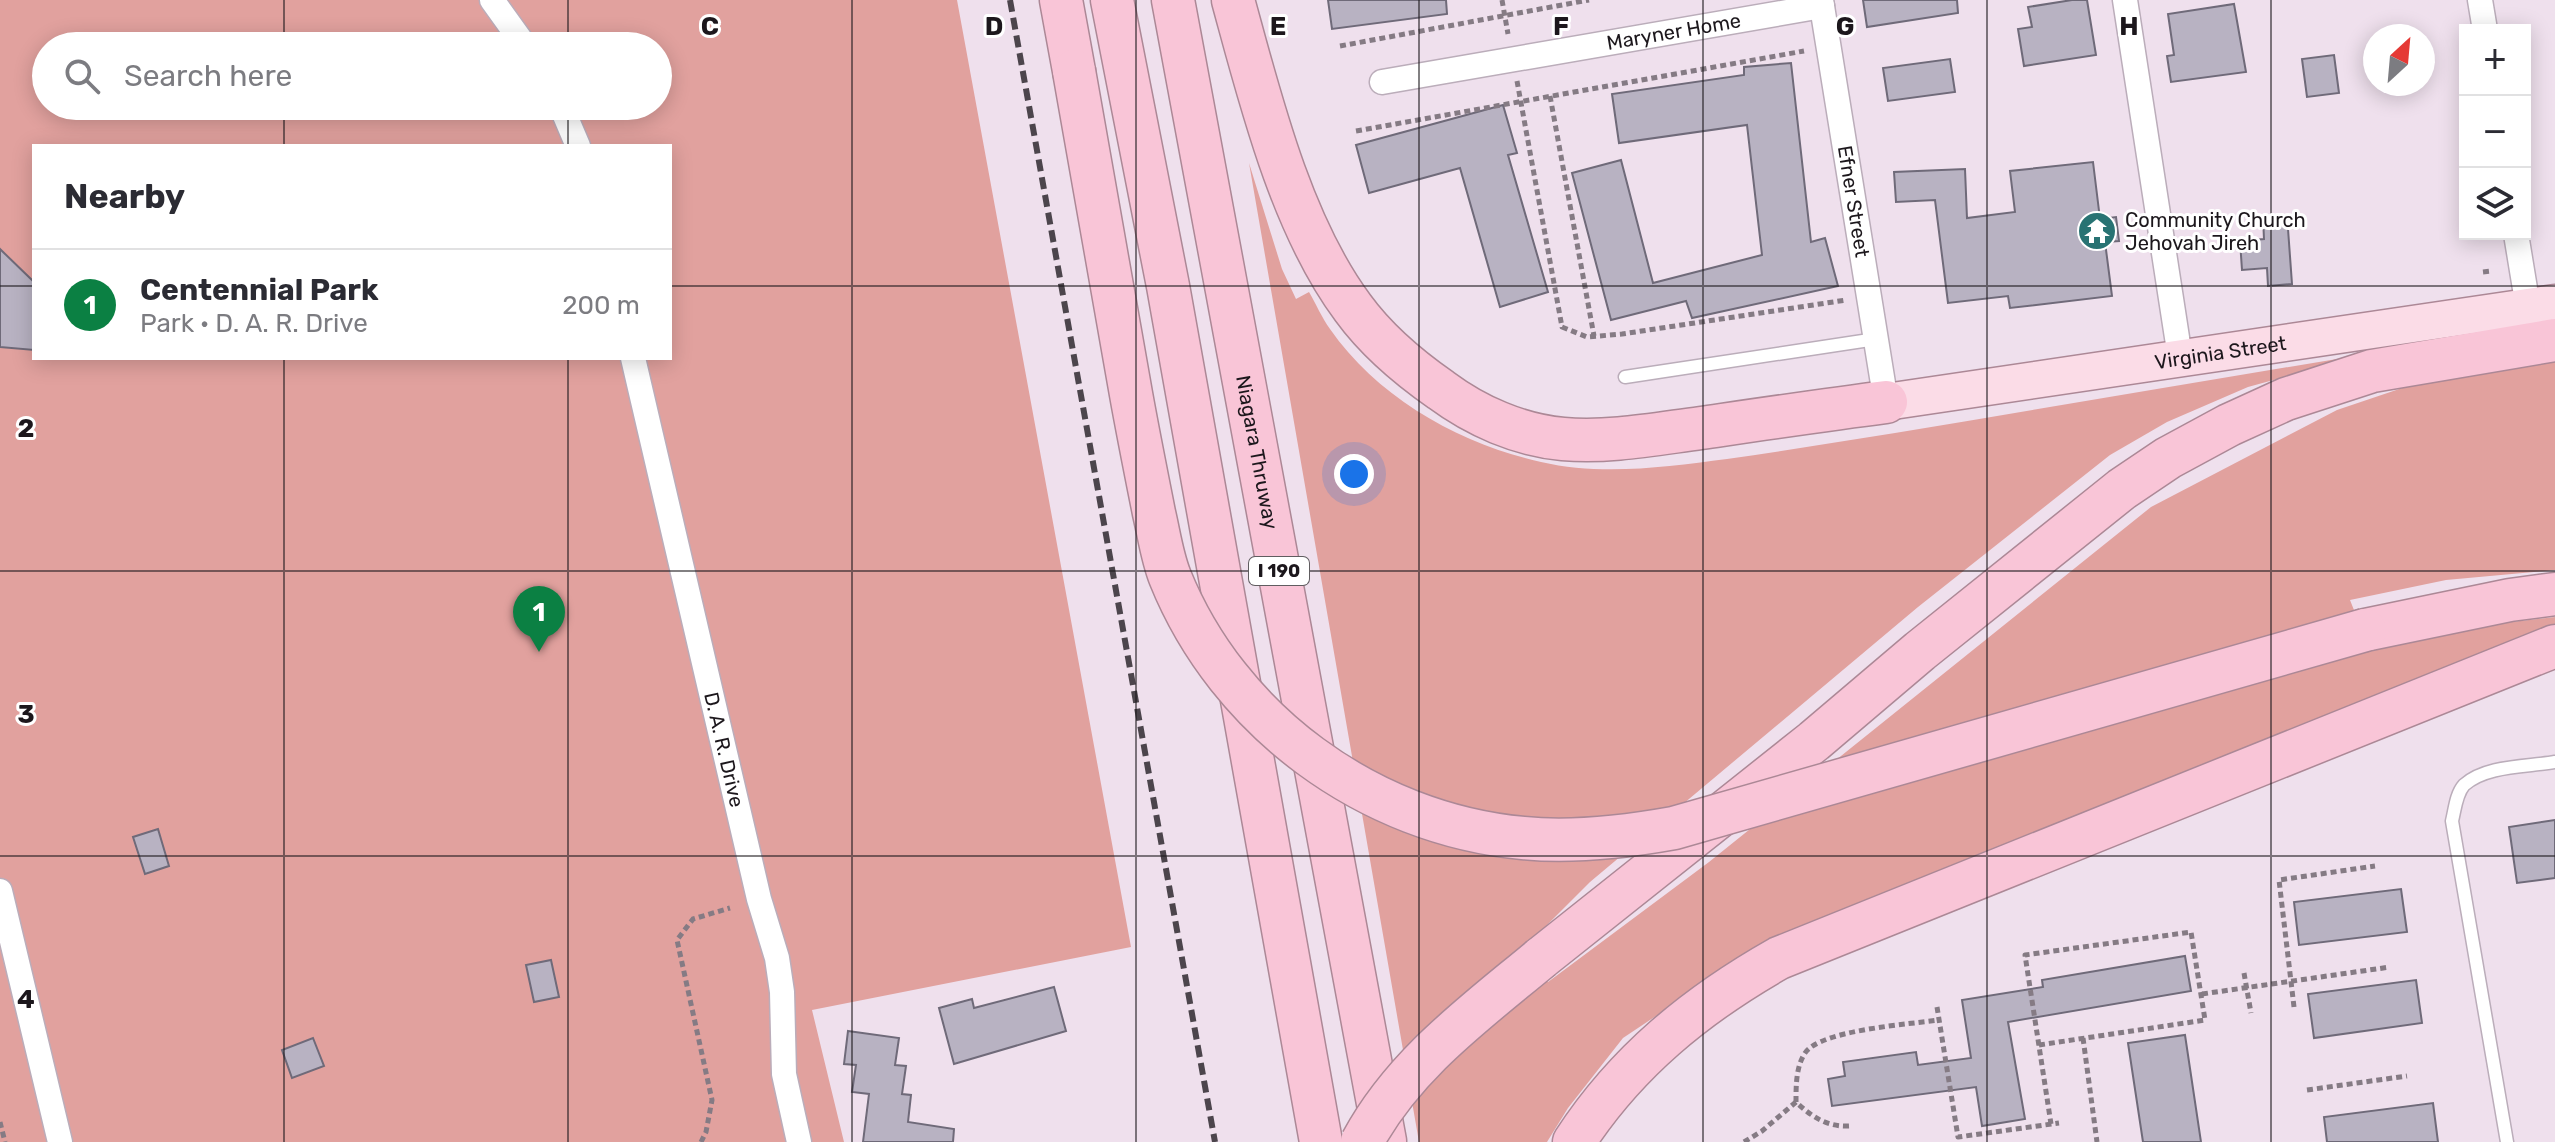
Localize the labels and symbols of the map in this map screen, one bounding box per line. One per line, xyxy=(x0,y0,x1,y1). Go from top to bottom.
street label: Maryner Home xyxy=(1605,8,1743,55)
text: C xyxy=(701,11,719,42)
text: D xyxy=(985,11,1003,42)
text: E xyxy=(1270,11,1286,42)
text: F xyxy=(1553,11,1569,42)
text: G xyxy=(1836,11,1854,42)
text: H xyxy=(2119,11,2139,42)
north arrow xyxy=(2363,24,2435,96)
street label: Efner Street xyxy=(1833,144,1874,259)
place label: Community Church Jehovah Jireh xyxy=(2125,208,2306,255)
temple icon: Community Church Jehovah Jireh xyxy=(2076,210,2118,252)
street label: Virginia Street xyxy=(2153,331,2288,374)
street label: Niagara Thruway xyxy=(1231,373,1283,531)
text: 2 xyxy=(18,413,34,444)
your location xyxy=(1334,454,1374,494)
road number: I 190 xyxy=(1249,557,1309,585)
pin: 1 xyxy=(513,586,565,652)
street label: D. A. R. Drive xyxy=(699,690,749,809)
text: 3 xyxy=(17,699,35,730)
text: 4 xyxy=(17,984,35,1015)

